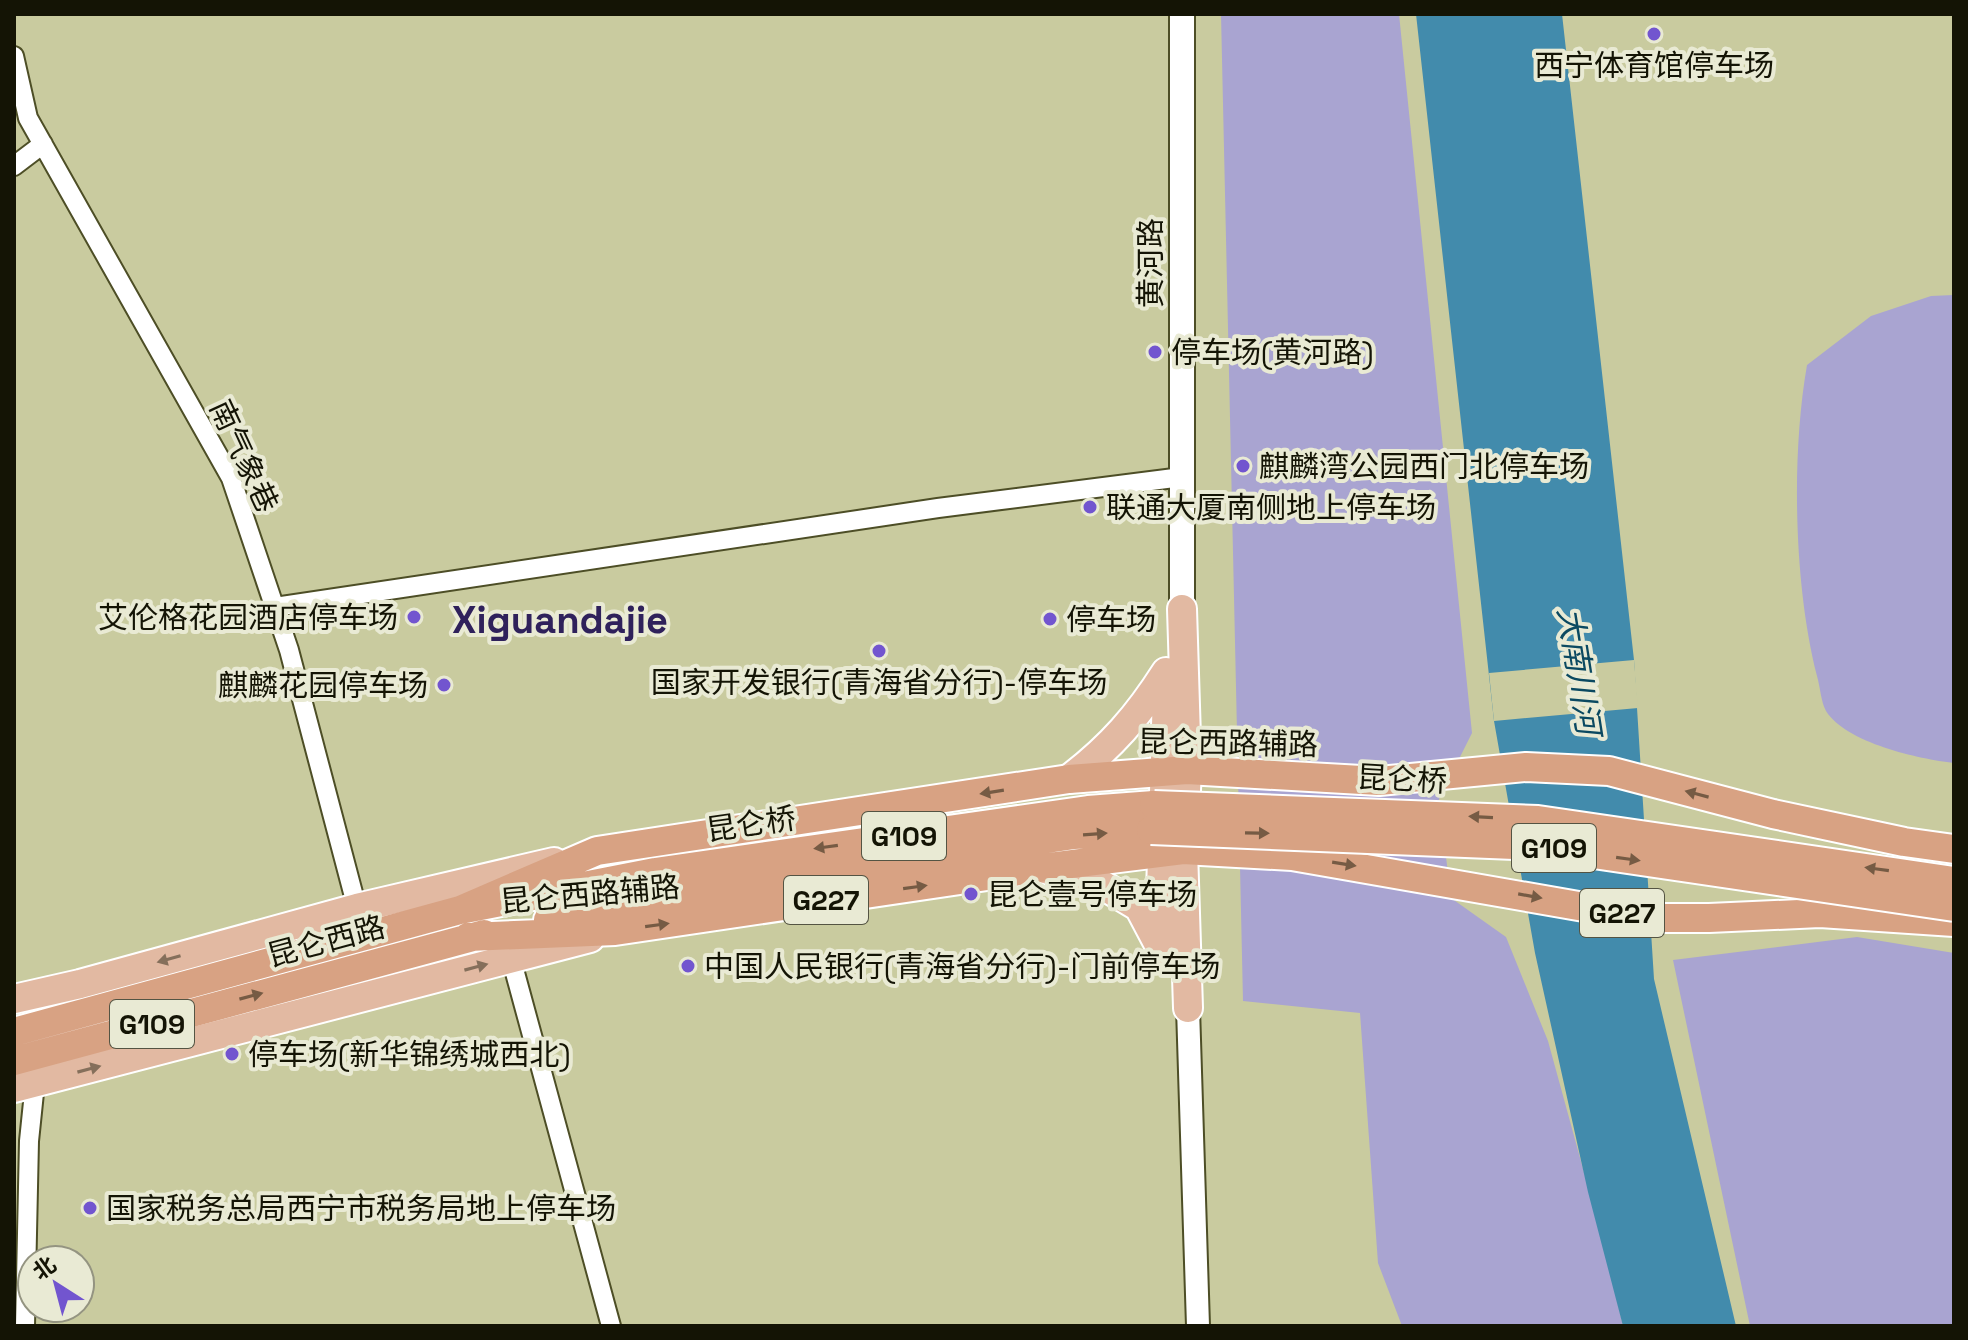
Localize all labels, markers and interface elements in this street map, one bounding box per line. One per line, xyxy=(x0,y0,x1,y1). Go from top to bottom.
marker: 西宁体育馆停车场 xyxy=(1645,25,1663,43)
place label: 西宁体育馆停车场 xyxy=(1534,46,1774,85)
street label: 黄河路 xyxy=(1131,218,1170,308)
place label: 停车场(黄河路) xyxy=(1171,333,1374,372)
marker: 停车场(黄河路) xyxy=(1146,343,1164,361)
street label: 南气象巷 xyxy=(201,393,287,519)
place label: 麒麟湾公园西门北停车场 xyxy=(1259,447,1589,486)
marker: 麒麟湾公园西门北停车场 xyxy=(1234,457,1252,475)
place label: 联通大厦南侧地上停车场 xyxy=(1106,488,1436,527)
marker: 联通大厦南侧地上停车场 xyxy=(1081,498,1099,516)
district label: Xiguandajie xyxy=(452,596,668,644)
place label: 艾伦格花园酒店停车场 xyxy=(98,598,398,637)
place label: 停车场 xyxy=(1066,600,1156,639)
water label: 大南川河 xyxy=(1549,605,1610,743)
marker: 艾伦格花园酒店停车场 xyxy=(405,608,423,626)
marker: 停车场 xyxy=(1041,610,1059,628)
marker: 国家开发银行(青海省分行)-停车场 xyxy=(870,642,888,660)
place label: 国家开发银行(青海省分行)-停车场 xyxy=(651,663,1107,702)
place label: 麒麟花园停车场 xyxy=(218,666,428,705)
marker: 麒麟花园停车场 xyxy=(435,676,453,694)
street label: 昆仑西路辅路 xyxy=(1138,722,1318,764)
street label: 昆仑桥 xyxy=(1356,757,1448,801)
one-way arrow xyxy=(979,786,1004,798)
one-way arrow xyxy=(1685,787,1710,799)
street label: 昆仑桥 xyxy=(704,798,798,850)
one-way arrow xyxy=(1468,810,1493,823)
road number: G109 xyxy=(862,812,946,860)
road number: G109 xyxy=(1512,824,1596,872)
one-way arrow xyxy=(1083,827,1108,840)
one-way arrow xyxy=(1245,827,1270,840)
one-way arrow xyxy=(814,841,839,854)
one-way arrow xyxy=(1616,853,1641,866)
one-way arrow xyxy=(1332,858,1357,871)
one-way arrow xyxy=(1864,862,1889,875)
street label: 昆仑西路辅路 xyxy=(499,867,681,921)
place label: 昆仑壹号停车场 xyxy=(987,875,1197,914)
road number: G227 xyxy=(784,876,868,924)
one-way arrow xyxy=(902,880,927,893)
marker: 昆仑壹号停车场 xyxy=(962,885,980,903)
road number: G227 xyxy=(1580,889,1664,937)
one-way arrow xyxy=(1518,891,1543,903)
street label: 昆仑西路 xyxy=(263,907,389,975)
one-way arrow xyxy=(645,918,670,931)
place label: 中国人民银行(青海省分行)-门前停车场 xyxy=(704,947,1220,986)
one-way arrow xyxy=(156,953,180,966)
marker: 中国人民银行(青海省分行)-门前停车场 xyxy=(679,957,697,975)
one-way arrow xyxy=(464,961,489,973)
one-way arrow xyxy=(239,990,264,1002)
road number: G109 xyxy=(110,1000,194,1048)
place label: 停车场(新华锦绣城西北) xyxy=(248,1035,571,1074)
marker: 停车场(新华锦绣城西北) xyxy=(223,1045,241,1063)
one-way arrow xyxy=(77,1062,102,1074)
place label: 国家税务总局西宁市税务局地上停车场 xyxy=(106,1189,616,1228)
marker: 国家税务总局西宁市税务局地上停车场 xyxy=(81,1199,99,1217)
north arrow xyxy=(16,1244,96,1324)
text: 北 xyxy=(27,1250,61,1286)

